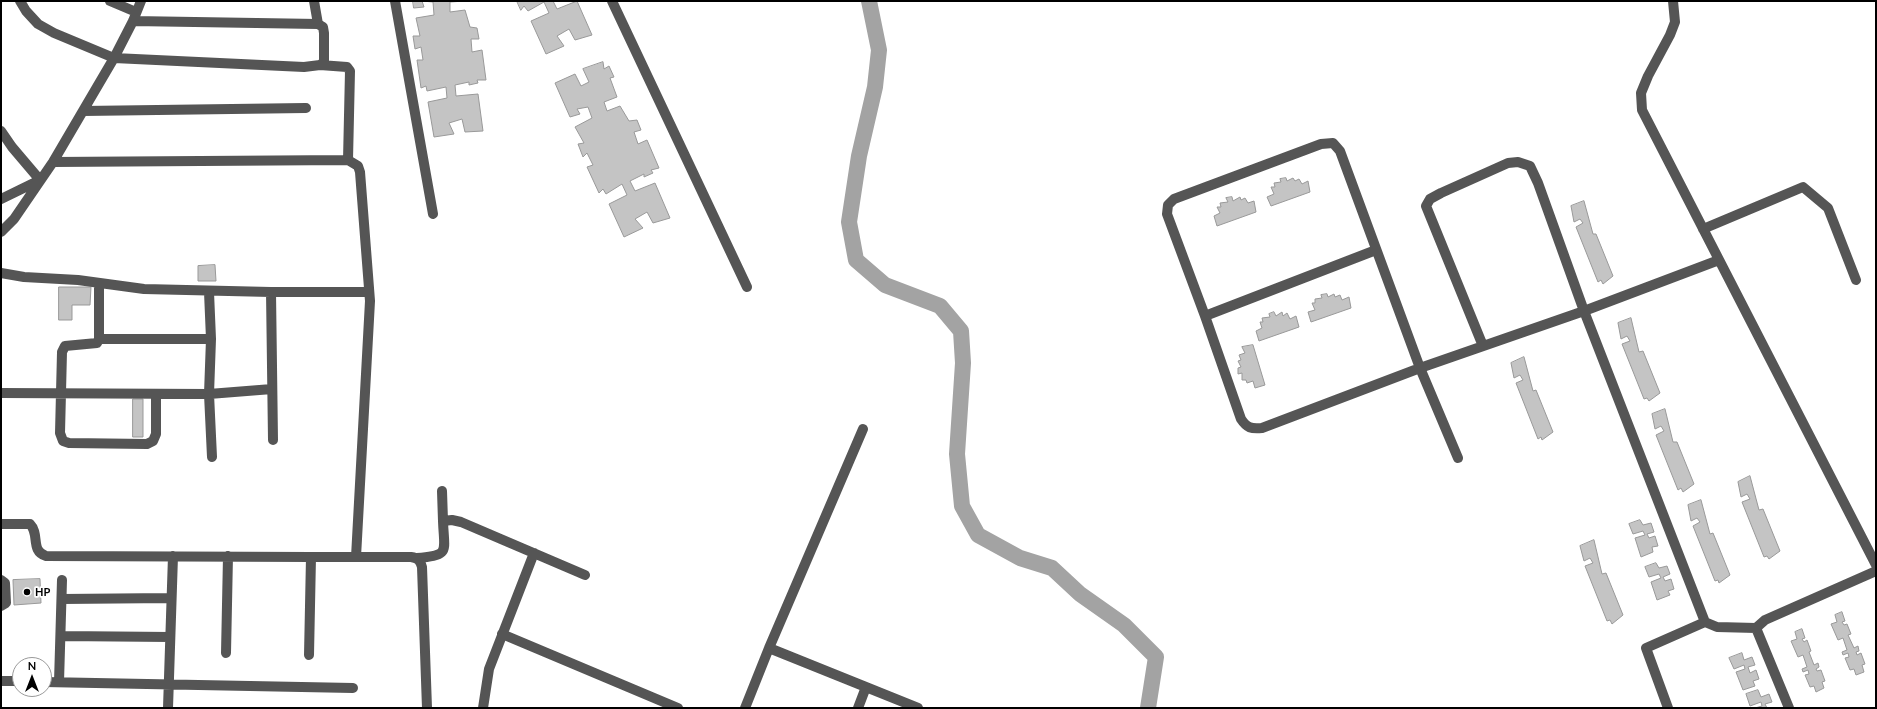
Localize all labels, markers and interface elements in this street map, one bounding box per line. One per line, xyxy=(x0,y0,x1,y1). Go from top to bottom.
place label: HP xyxy=(35,585,50,599)
marker: HP xyxy=(22,587,32,597)
north arrow xyxy=(12,657,52,697)
text: N xyxy=(28,659,36,672)

